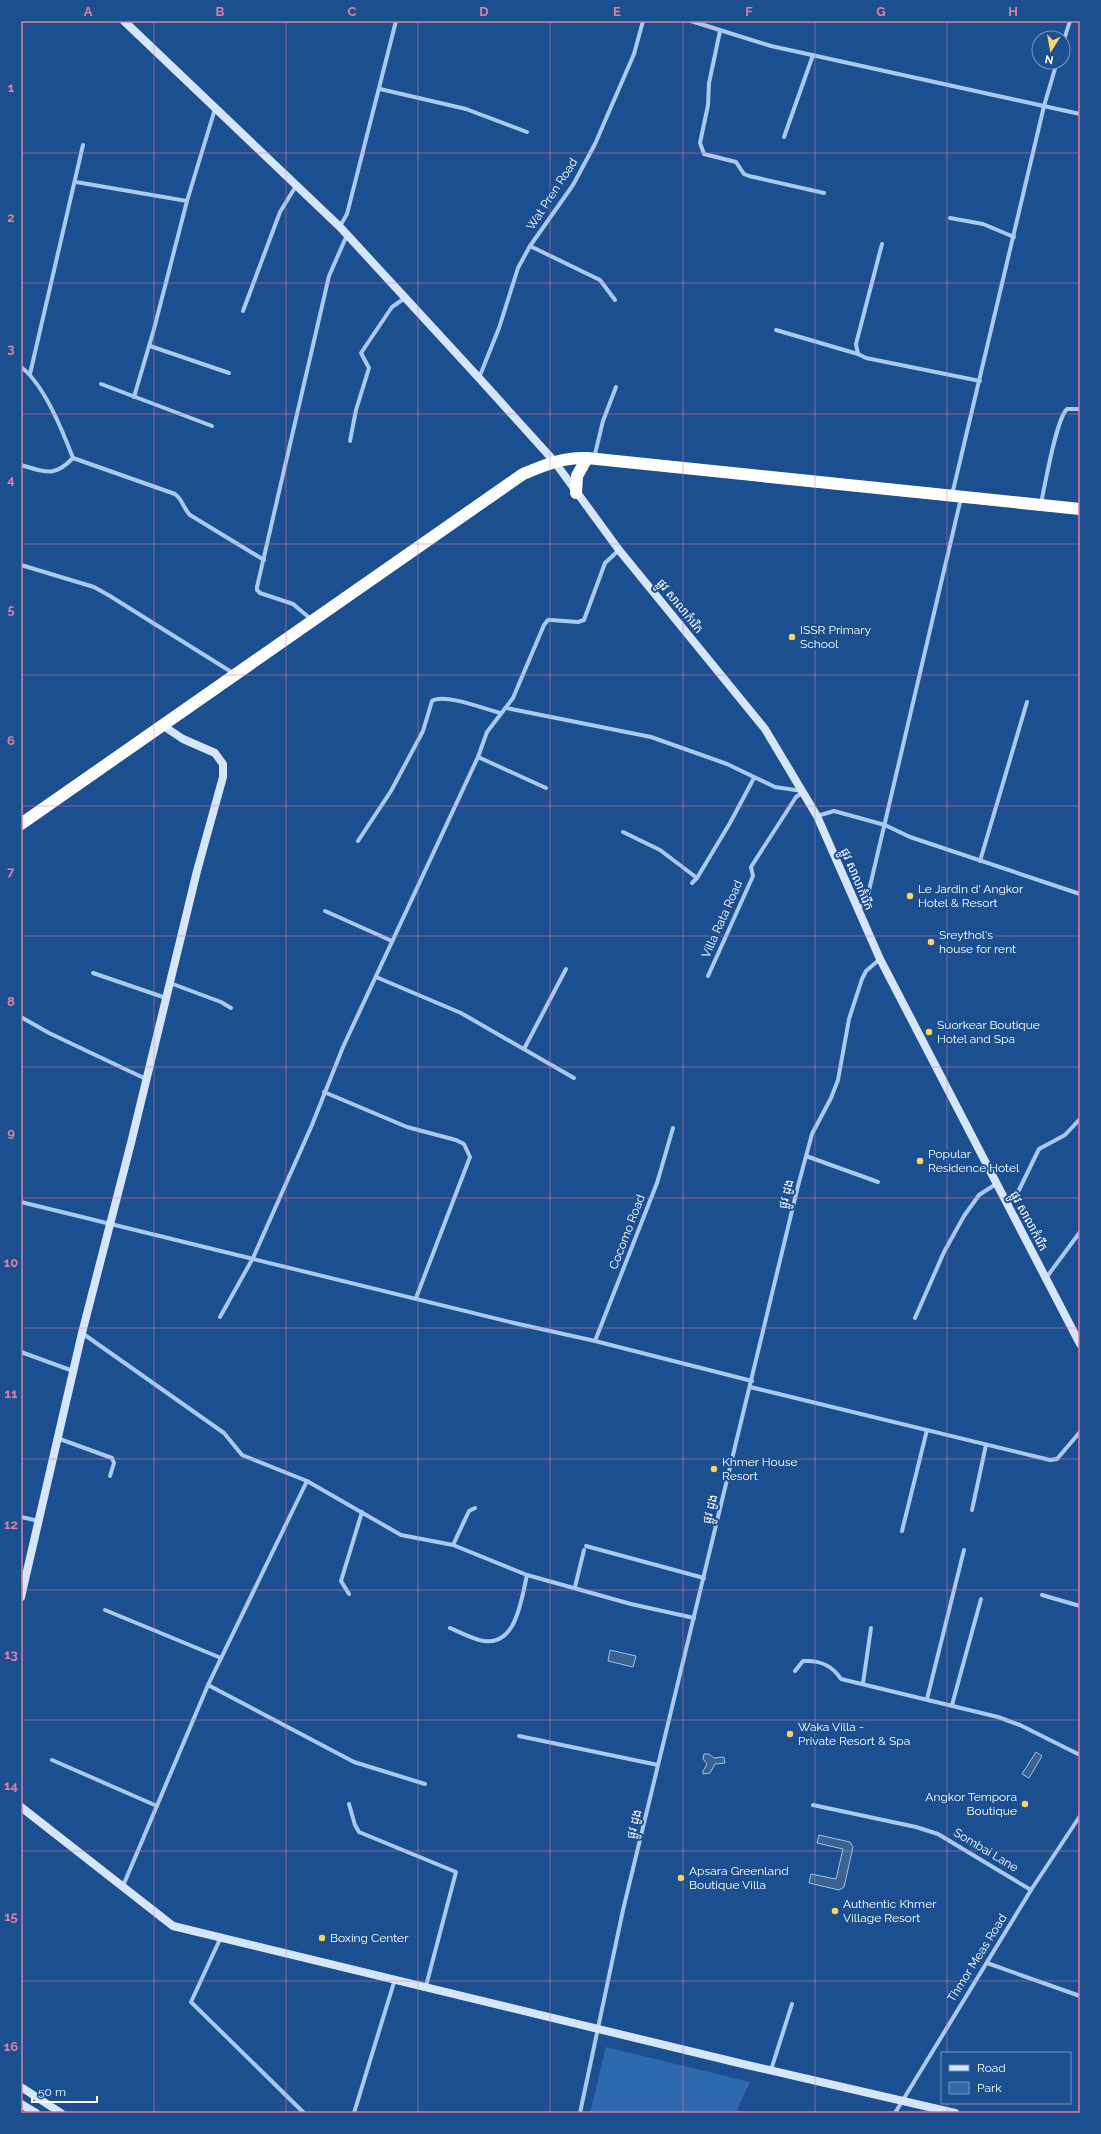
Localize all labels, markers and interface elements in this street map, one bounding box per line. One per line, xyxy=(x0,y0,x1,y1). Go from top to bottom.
text: A xyxy=(84,4,93,19)
text: B xyxy=(216,4,225,19)
text: C xyxy=(348,4,357,19)
text: D xyxy=(479,4,489,19)
text: E xyxy=(613,4,621,19)
text: F xyxy=(745,4,753,19)
text: G xyxy=(876,4,886,19)
text: H xyxy=(1008,4,1018,19)
north arrow xyxy=(1031,30,1071,70)
text: N xyxy=(1044,52,1055,67)
text: 1 xyxy=(8,80,15,95)
street label: Wat Pren Road xyxy=(524,155,580,233)
text: 2 xyxy=(7,210,15,225)
text: 3 xyxy=(7,341,15,356)
text: 4 xyxy=(7,472,15,487)
street label: ផ្លូវ សាលាកំរើក xyxy=(651,576,706,638)
text: 5 xyxy=(7,602,15,617)
place label: ISSR Primary School xyxy=(800,623,872,651)
marker: ISSR Primary School xyxy=(787,632,797,642)
text: 6 xyxy=(7,733,15,748)
street label: ផ្លូវ សាលាកំរើក xyxy=(834,846,876,913)
text: 7 xyxy=(7,864,15,879)
street label: Villa Rata Road xyxy=(699,878,745,960)
place label: Le Jardin d' Angkor Hotel & Resort xyxy=(918,882,1024,910)
marker: Le Jardin d' Angkor Hotel & Resort xyxy=(905,891,915,901)
place label: Sreythol's house for rent xyxy=(939,928,1016,956)
marker: Sreythol's house for rent xyxy=(926,937,936,947)
text: 8 xyxy=(7,994,15,1009)
place label: Suorkear Boutique Hotel and Spa xyxy=(937,1018,1040,1046)
marker: Suorkear Boutique Hotel and Spa xyxy=(924,1027,934,1037)
text: 9 xyxy=(7,1125,15,1140)
place label: Popular Residence Hotel xyxy=(928,1147,1020,1175)
marker: Popular Residence Hotel xyxy=(915,1156,925,1166)
street label: ផ្លូវ ដូង xyxy=(776,1178,800,1211)
street label: ផ្លូវ សាលាកំរើក xyxy=(1004,1189,1051,1255)
street label: Cocomo Road xyxy=(606,1193,648,1271)
text: 10 xyxy=(4,1255,18,1270)
text: 11 xyxy=(5,1386,18,1401)
place label: Khmer House Resort xyxy=(722,1455,798,1483)
marker: Khmer House Resort xyxy=(709,1464,719,1474)
street label: ផ្លូវ ដូង xyxy=(700,1493,724,1526)
text: 12 xyxy=(4,1517,18,1532)
text: 13 xyxy=(4,1647,18,1662)
place label: Waka Villa - Private Resort & Spa xyxy=(798,1720,910,1748)
marker: Waka Villa - Private Resort & Spa xyxy=(785,1729,795,1739)
text: 14 xyxy=(4,1778,18,1793)
place label: Angkor Tempora Boutique xyxy=(925,1790,1017,1818)
marker: Angkor Tempora Boutique xyxy=(1020,1799,1030,1809)
street label: ផ្លូវ ដូង xyxy=(624,1808,648,1841)
street label: Sombai Lane xyxy=(951,1825,1021,1875)
place label: Apsara Greenland Boutique Villa xyxy=(689,1864,789,1892)
marker: Apsara Greenland Boutique Villa xyxy=(676,1873,686,1883)
place label: Authentic Khmer Village Resort xyxy=(843,1897,937,1925)
marker: Authentic Khmer Village Resort xyxy=(830,1906,840,1916)
text: 15 xyxy=(4,1909,18,1924)
street label: Thmor Meas Road xyxy=(944,1911,1010,2005)
place label: Boxing Center xyxy=(330,1931,409,1945)
marker: Boxing Center xyxy=(317,1933,327,1943)
text: 16 xyxy=(4,2039,18,2054)
legend xyxy=(941,2052,1071,2104)
text: Road xyxy=(977,2061,1006,2075)
scale bar xyxy=(32,2078,97,2104)
text: Park xyxy=(977,2081,1002,2095)
text: 50 m xyxy=(38,2085,66,2099)

